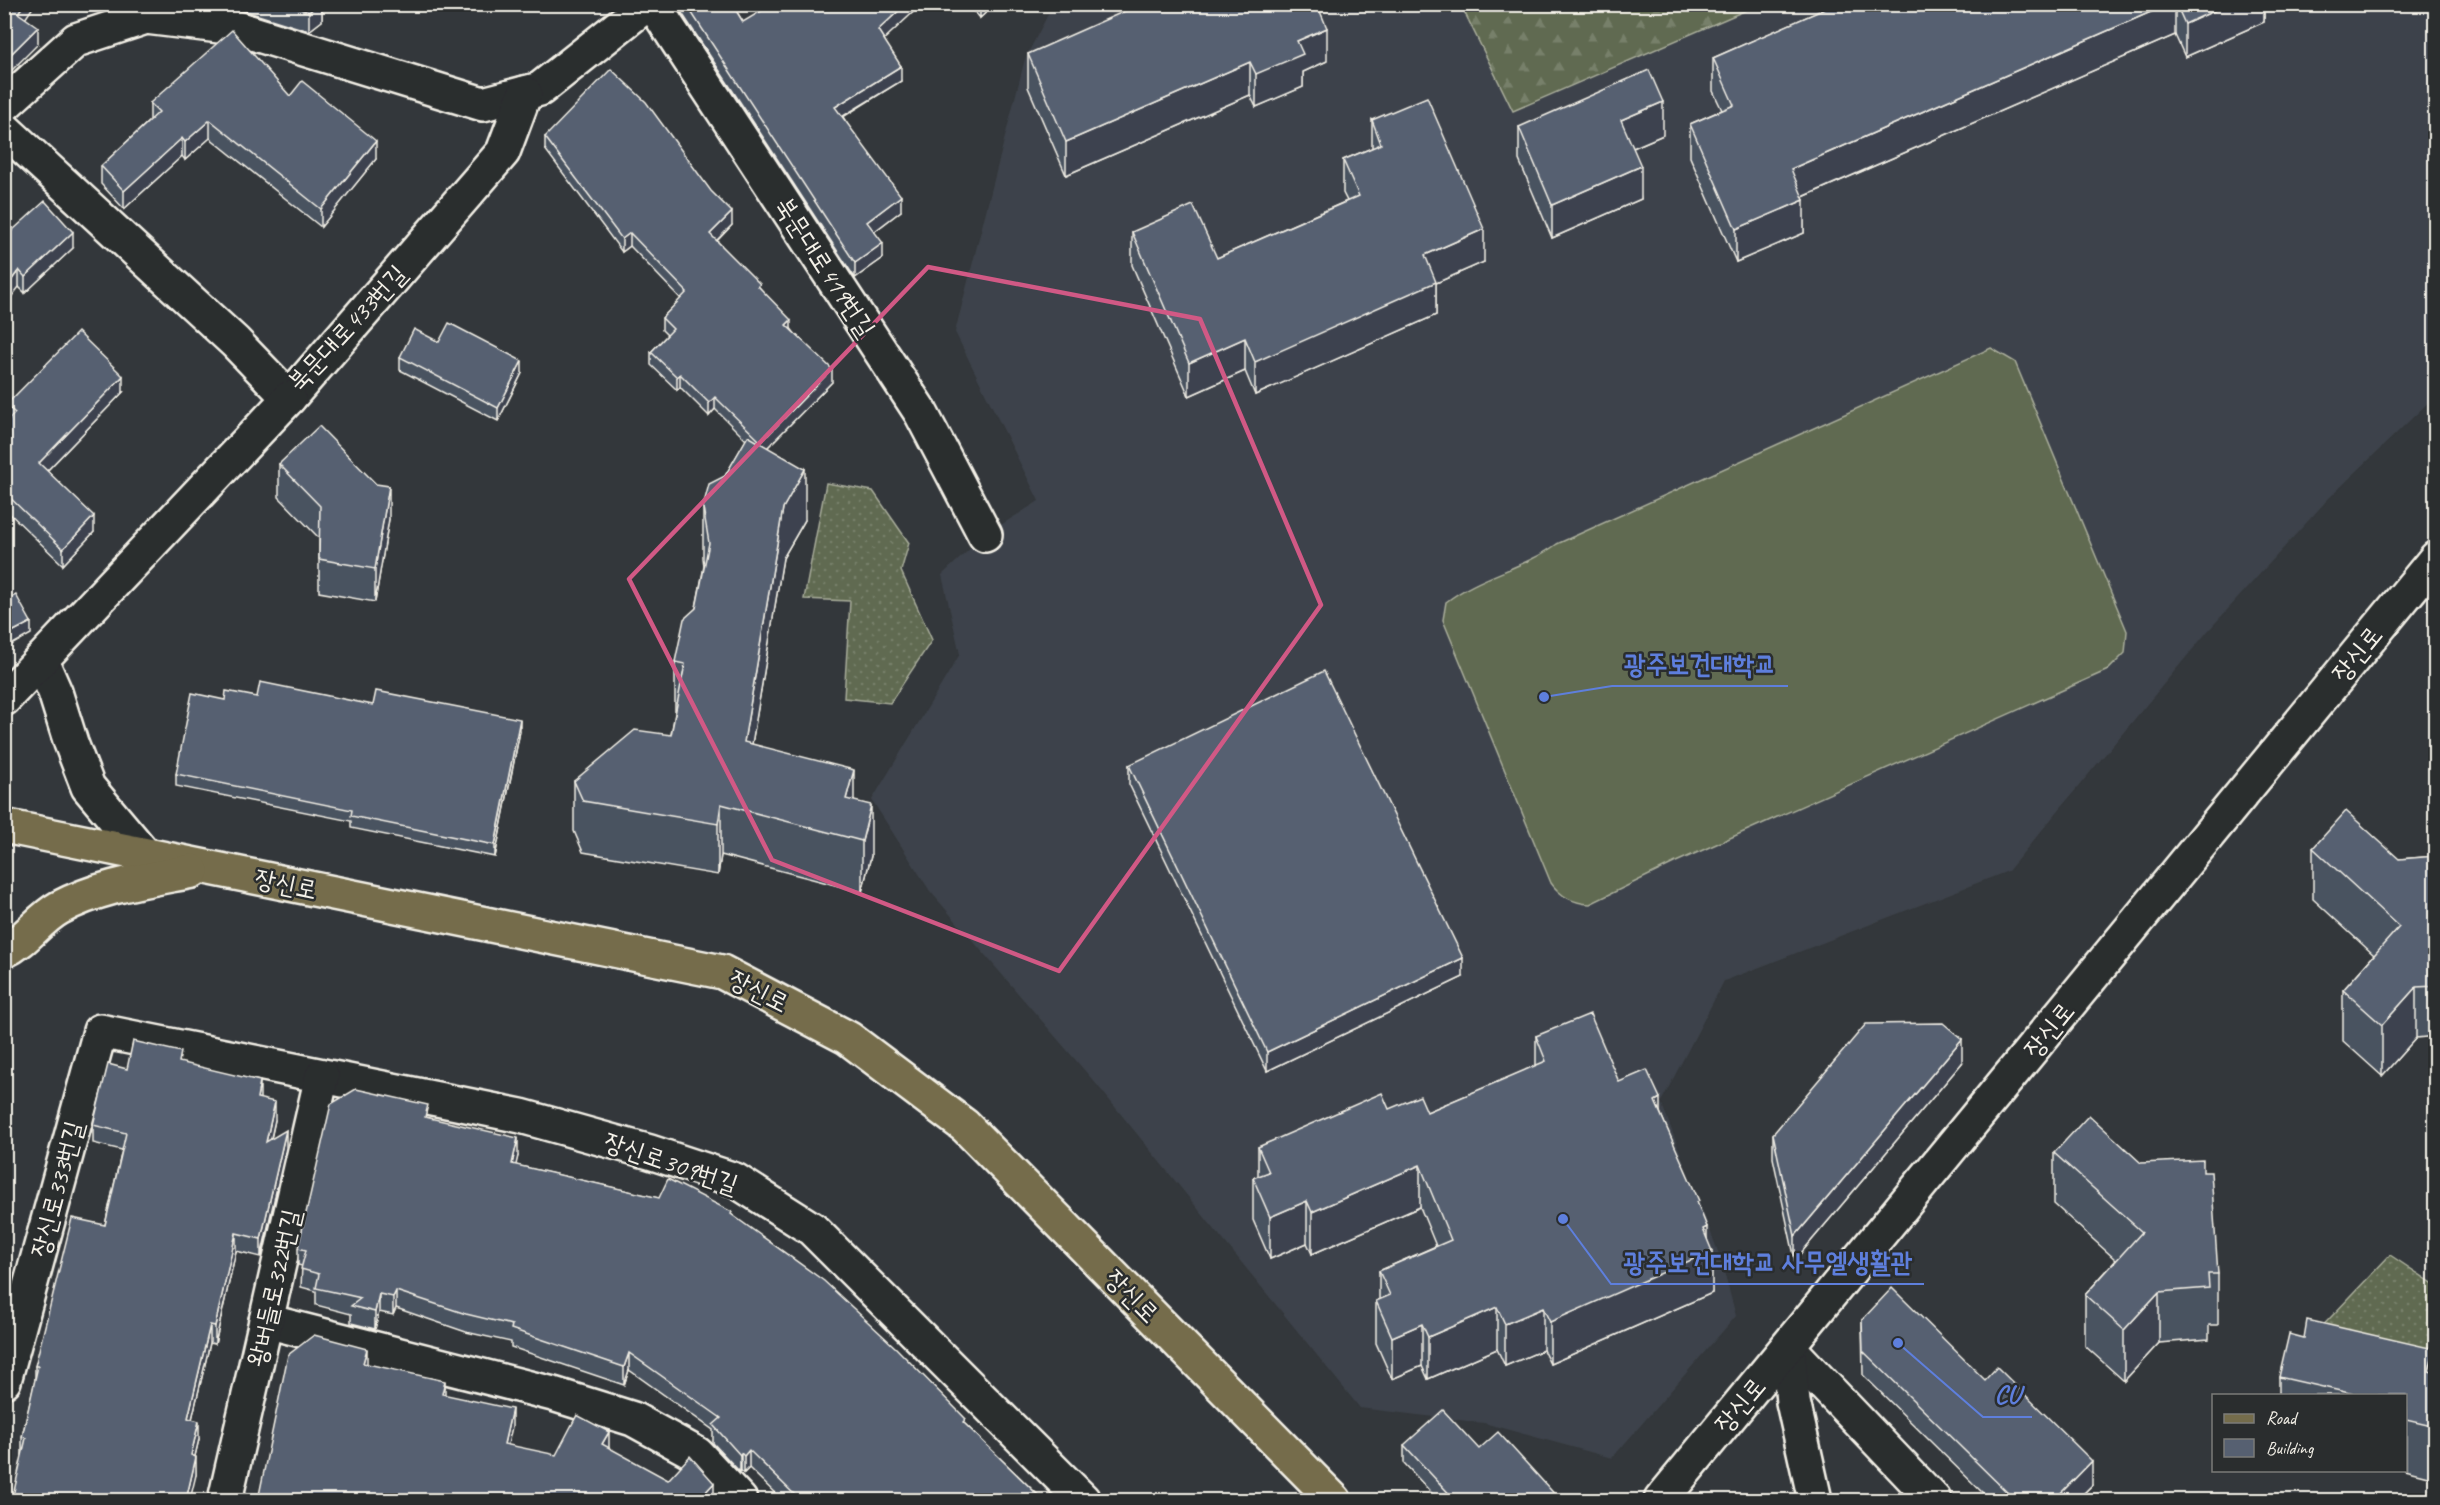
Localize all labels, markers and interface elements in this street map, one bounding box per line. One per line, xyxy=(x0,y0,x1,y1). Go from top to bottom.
street label: 북문대로419번길 xyxy=(767,191,883,343)
street label: 북문대로433번길 xyxy=(280,258,414,398)
street label: 장신로 xyxy=(2324,619,2390,689)
callout: 광주보건대학교 xyxy=(1612,641,1788,686)
text: 광주보건대학교 xyxy=(1624,647,1776,681)
street label: 장신로 xyxy=(252,861,320,907)
street label: 장신로 xyxy=(724,962,794,1020)
street label: 장신로 xyxy=(2016,995,2082,1065)
street label: 장신로333번길 xyxy=(23,1117,91,1261)
street label: 장신로309번길 xyxy=(600,1125,742,1201)
street label: 왕버들로322번길 xyxy=(240,1206,308,1370)
callout: 광주보건대학교 사무엘생활관 xyxy=(1611,1239,1924,1284)
text: 광주보건대학교 사무엘생활관 xyxy=(1624,1245,1913,1279)
street label: 장신로 xyxy=(1098,1262,1166,1330)
street label: 장신로 xyxy=(1707,1370,1773,1440)
callout: CU xyxy=(1983,1372,2032,1417)
text: CU xyxy=(1994,1377,2026,1411)
legend xyxy=(2212,1394,2407,1472)
text: Road xyxy=(2266,1407,2299,1429)
text: Building xyxy=(2266,1437,2315,1459)

